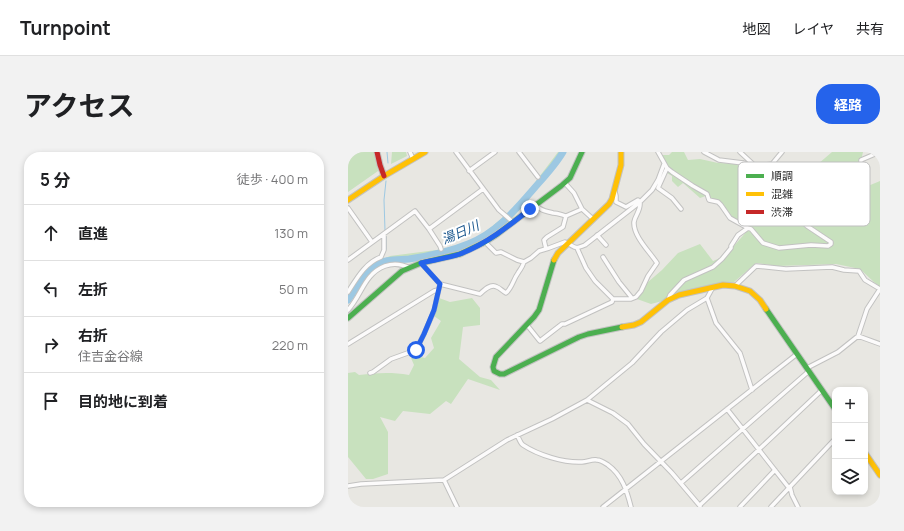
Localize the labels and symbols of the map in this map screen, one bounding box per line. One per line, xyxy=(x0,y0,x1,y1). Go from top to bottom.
legend xyxy=(738,162,870,226)
text: 順調 xyxy=(771,168,793,183)
text: 混雑 xyxy=(771,186,793,201)
route end xyxy=(521,200,539,218)
text: 渋滞 xyxy=(771,204,793,219)
water label: 湯日川 xyxy=(439,215,483,248)
route start xyxy=(407,341,425,359)

